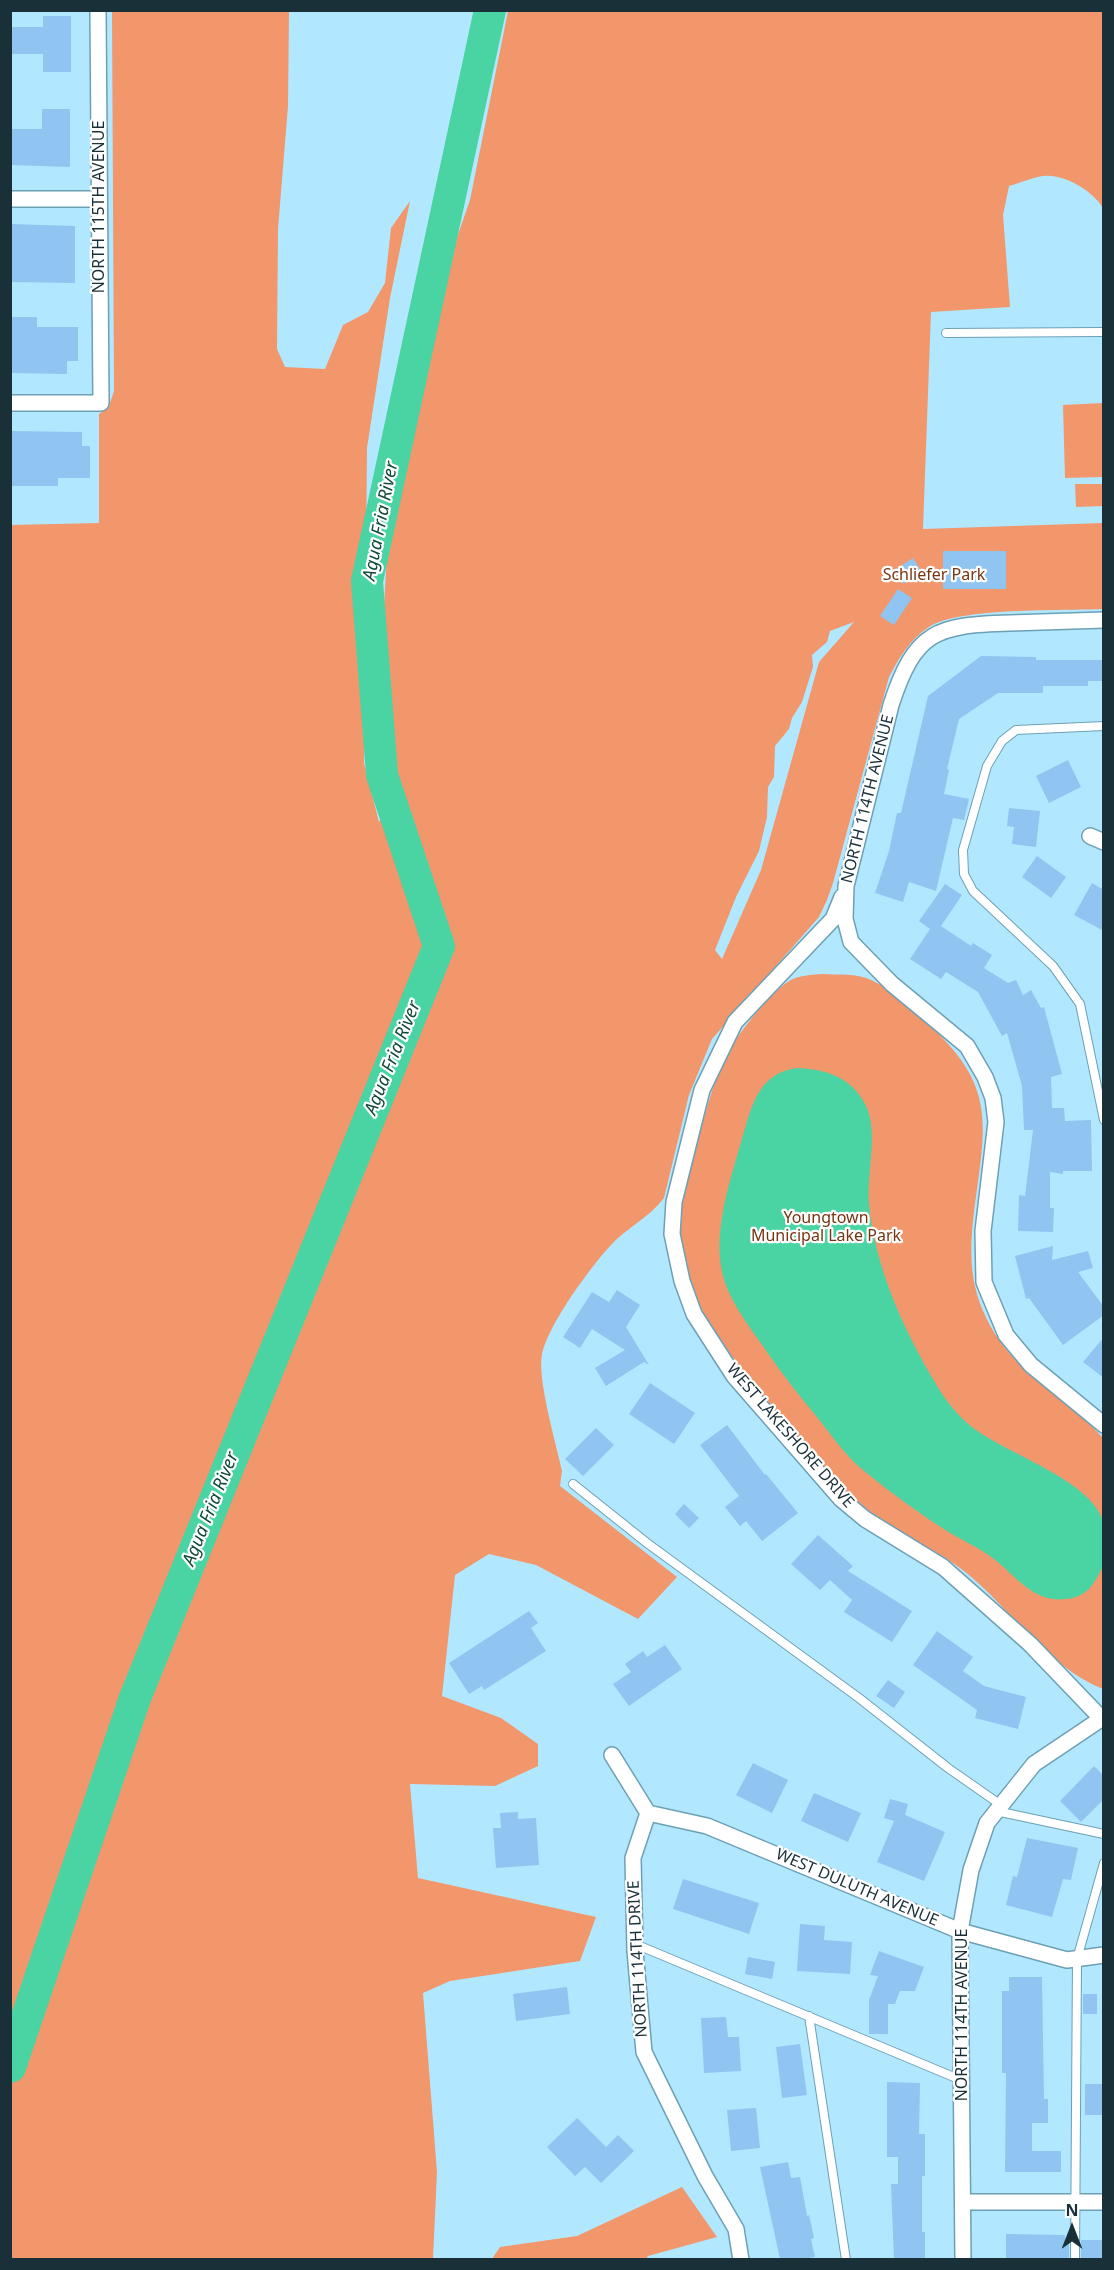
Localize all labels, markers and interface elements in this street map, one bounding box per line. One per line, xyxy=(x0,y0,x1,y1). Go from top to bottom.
street label: NORTH 115TH AVENUE xyxy=(89,121,109,293)
water label: Agua Fria River xyxy=(359,460,403,582)
park label: Schliefer Park xyxy=(883,565,985,585)
street label: NORTH 114TH AVENUE xyxy=(838,713,898,885)
water label: Agua Fria River xyxy=(360,998,426,1118)
park label: Youngtown Municipal Lake Park xyxy=(751,1208,901,1246)
street label: WEST LAKESHORE DRIVE xyxy=(722,1360,858,1512)
water label: Agua Fria River xyxy=(178,1449,244,1569)
street label: WEST DULUTH AVENUE xyxy=(773,1845,941,1931)
street label: NORTH 114TH DRIVE xyxy=(624,1880,652,2038)
street label: NORTH 114TH AVENUE xyxy=(952,1929,972,2101)
north arrow xyxy=(1042,2198,1102,2258)
text: N xyxy=(1065,2199,1079,2221)

